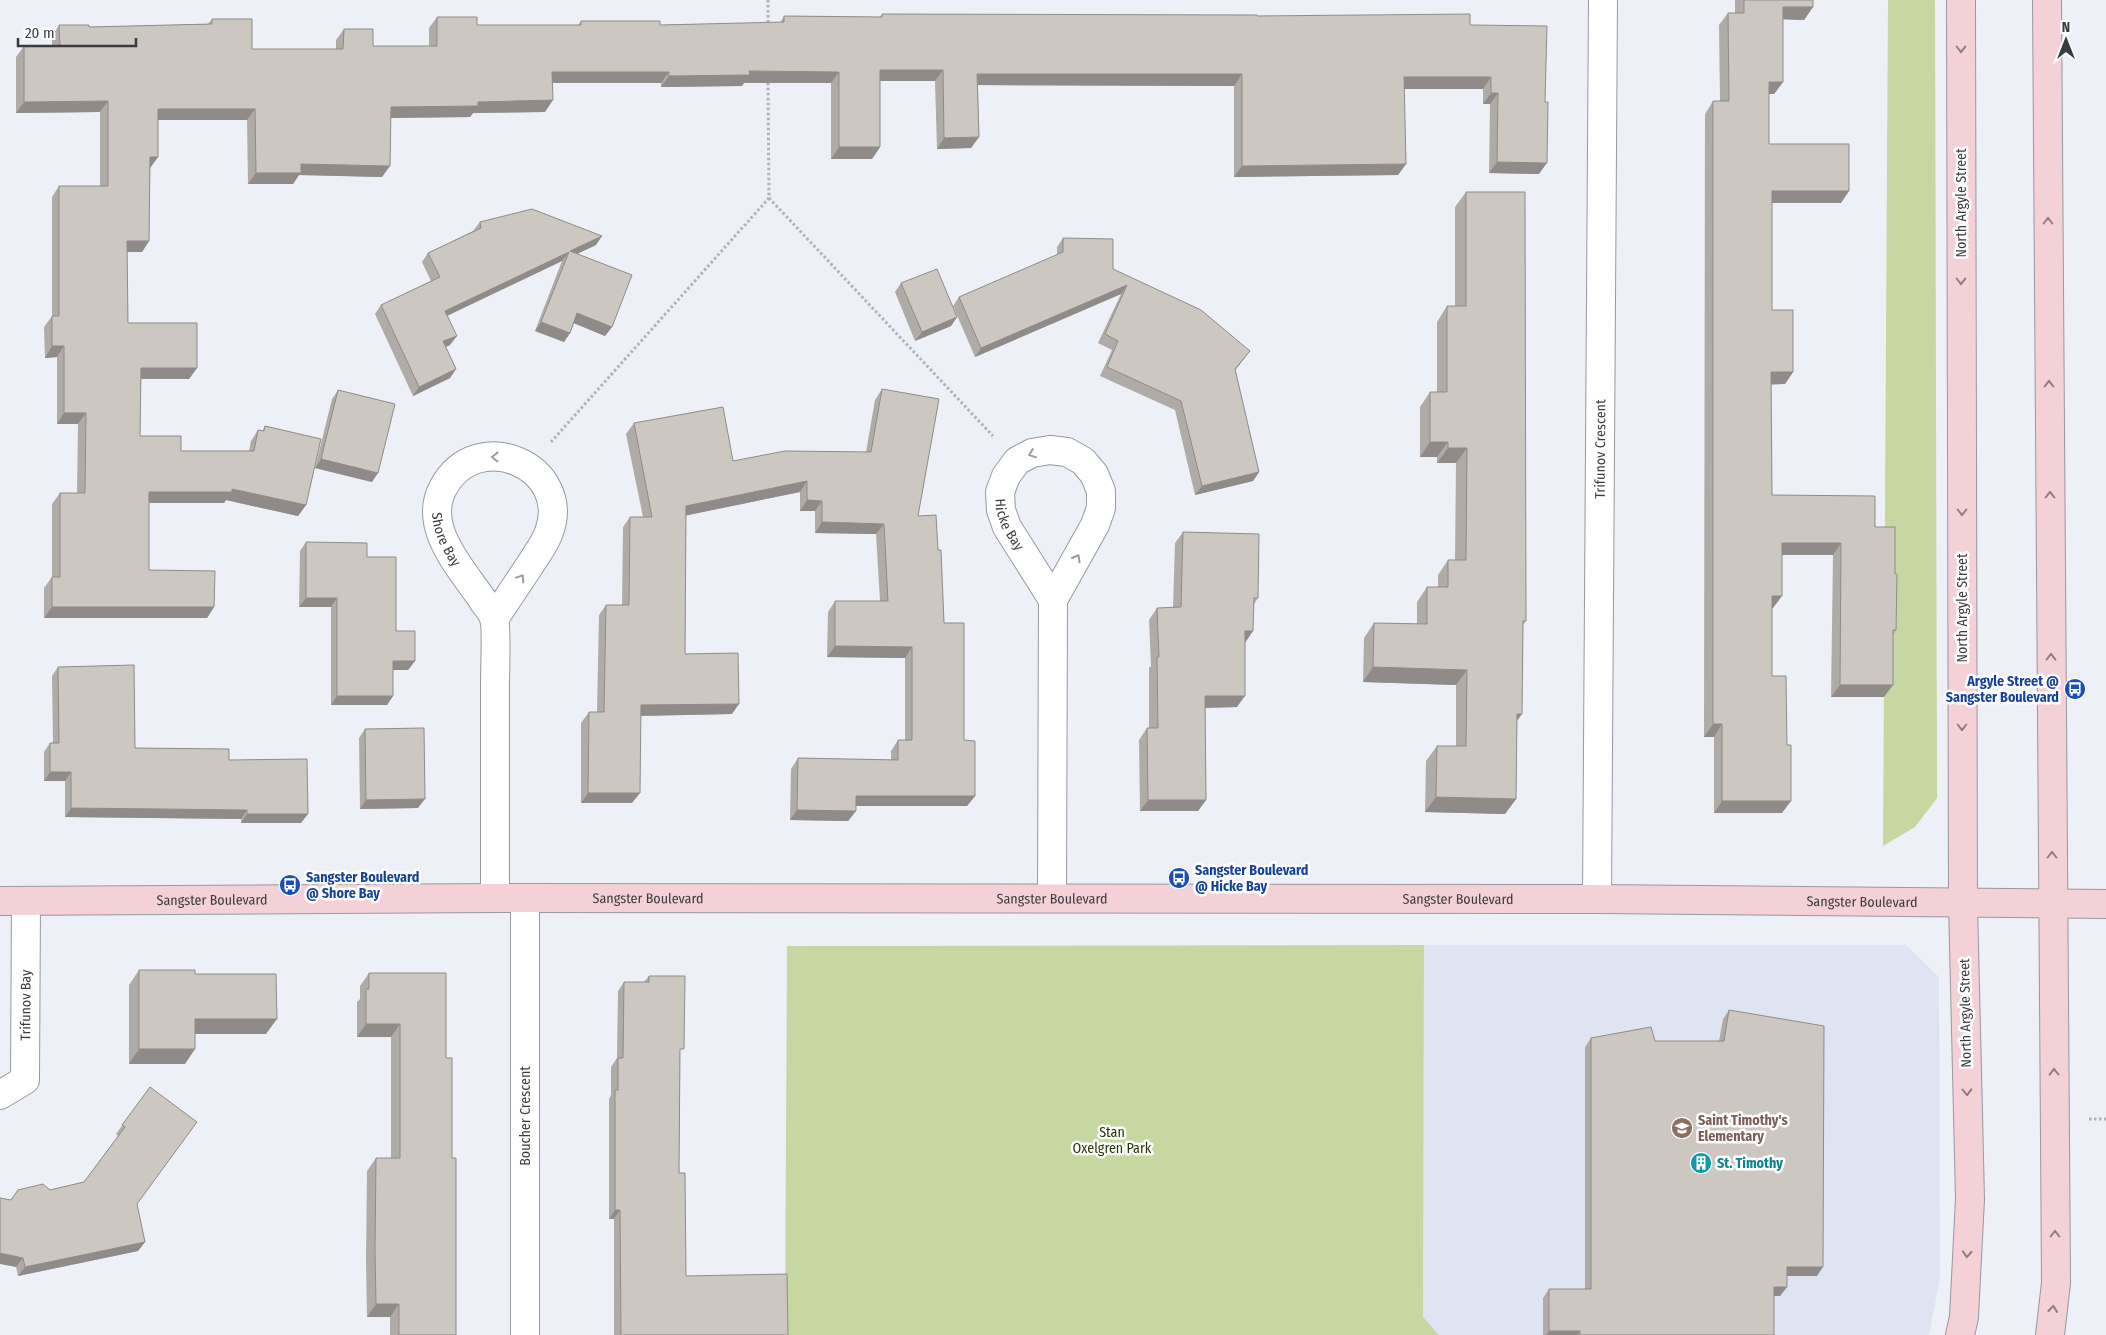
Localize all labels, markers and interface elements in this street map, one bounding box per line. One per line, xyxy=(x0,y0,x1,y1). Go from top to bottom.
scale bar xyxy=(18,15,135,47)
north arrow xyxy=(2041,15,2091,65)
text: N xyxy=(2062,19,2070,36)
text: 20 m xyxy=(25,24,55,42)
one-way arrow xyxy=(1956,45,1966,53)
street label: North Argyle Street xyxy=(1953,148,1970,258)
one-way arrow xyxy=(2043,217,2053,225)
one-way arrow xyxy=(1956,278,1966,285)
one-way arrow xyxy=(2044,380,2054,388)
street label: Trifunov Crescent xyxy=(1592,399,1609,499)
one-way arrow xyxy=(1028,448,1037,459)
one-way arrow xyxy=(491,452,499,462)
one-way arrow xyxy=(2045,491,2055,498)
street label: Hicke Bay xyxy=(991,498,1028,554)
one-way arrow xyxy=(1957,508,1967,516)
street label: Shore Bay xyxy=(428,512,465,570)
street label: North Argyle Street xyxy=(1954,553,1971,663)
one-way arrow xyxy=(1070,554,1080,563)
one-way arrow xyxy=(515,574,524,583)
one-way arrow xyxy=(2046,653,2056,661)
place label: Argyle Street @ Sangster Boulevard xyxy=(1946,673,2059,706)
bus stop icon: Argyle Street @ Sangster Boulevard xyxy=(2063,677,2087,701)
one-way arrow xyxy=(1957,724,1967,731)
one-way arrow xyxy=(2047,851,2057,858)
place label: Sangster Boulevard @ Hicke Bay xyxy=(1195,862,1308,895)
bus stop icon: Sangster Boulevard @ Hicke Bay xyxy=(1167,866,1191,890)
place label: Sangster Boulevard @ Shore Bay xyxy=(306,869,419,902)
bus stop icon: Sangster Boulevard @ Shore Bay xyxy=(278,873,302,897)
street label: Sangster Boulevard xyxy=(592,890,703,907)
street label: Sangster Boulevard xyxy=(996,890,1107,908)
street label: Sangster Boulevard xyxy=(156,891,268,909)
street label: Sangster Boulevard xyxy=(1402,891,1513,908)
street label: Sangster Boulevard xyxy=(1806,893,1918,911)
street label: North Argyle Street xyxy=(1956,958,1975,1068)
street label: Trifunov Bay xyxy=(17,969,35,1041)
street label: Boucher Crescent xyxy=(517,1066,534,1166)
one-way arrow xyxy=(2049,1067,2059,1075)
one-way arrow xyxy=(1962,1088,1972,1096)
place label: Saint Timothy's Elementary xyxy=(1698,1112,1788,1145)
school or university icon: Saint Timothy's Elementary xyxy=(1670,1116,1694,1140)
park label: Stan Oxelgren Park xyxy=(1073,1124,1152,1157)
building icon: St. Timothy xyxy=(1689,1151,1713,1175)
place label: St. Timothy xyxy=(1717,1155,1783,1172)
one-way arrow xyxy=(2050,1230,2060,1238)
one-way arrow xyxy=(1961,1250,1972,1258)
one-way arrow xyxy=(2047,1305,2058,1313)

